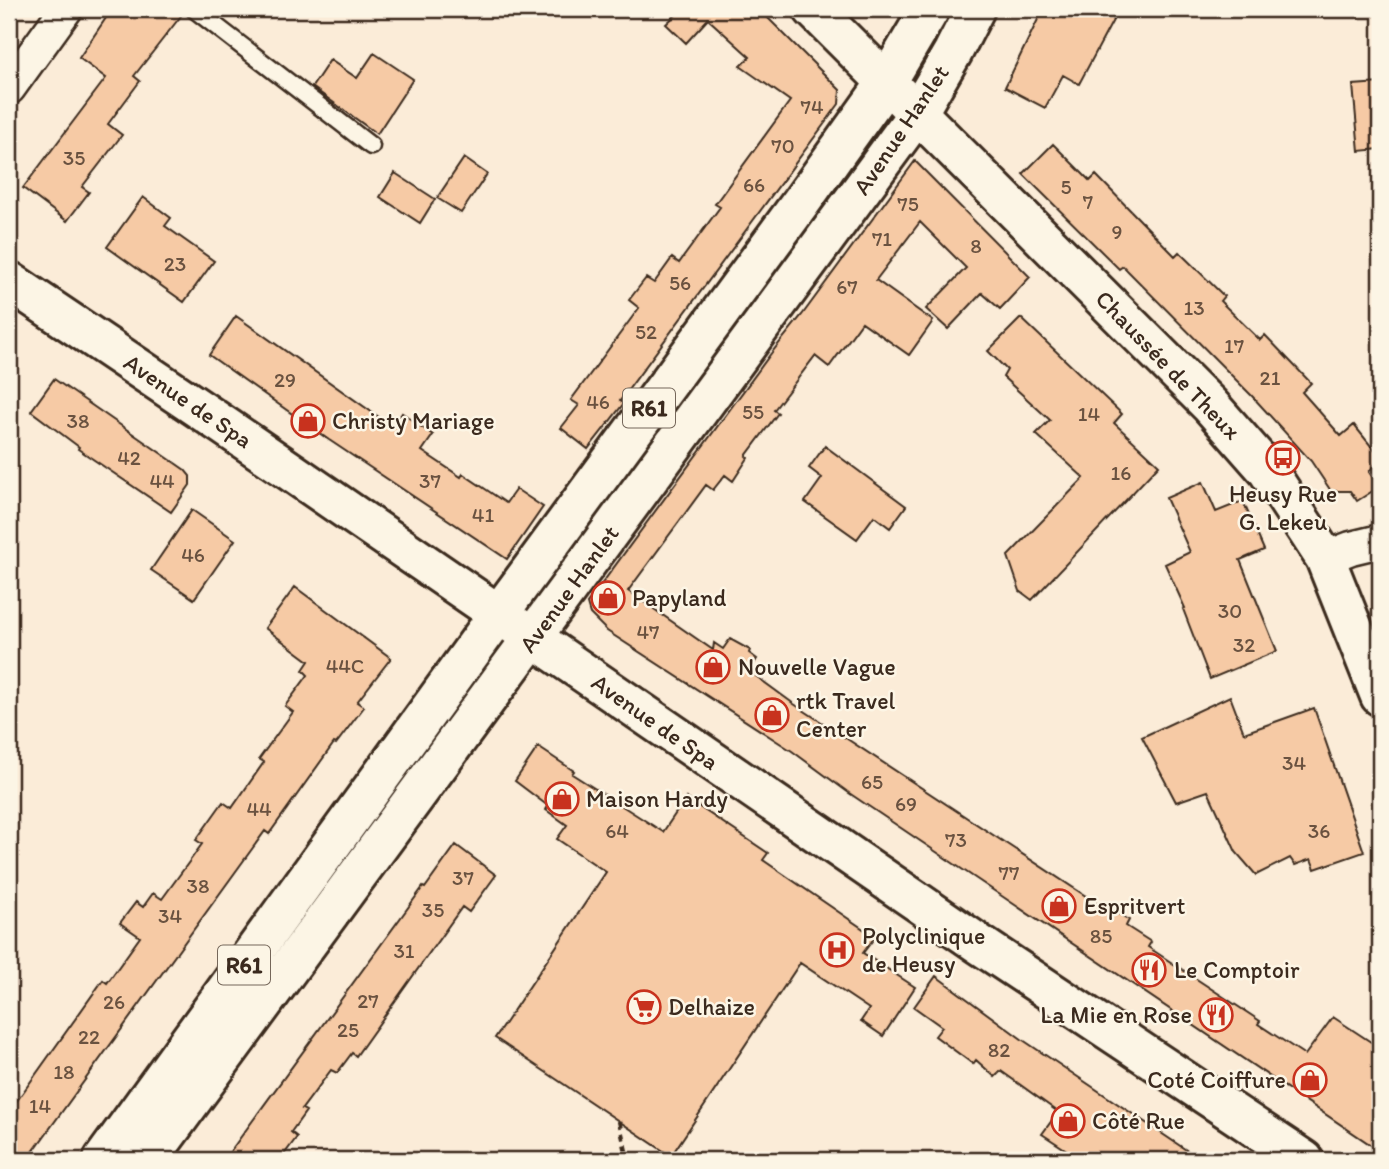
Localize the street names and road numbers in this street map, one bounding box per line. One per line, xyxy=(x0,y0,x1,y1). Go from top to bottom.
street label: Avenue Hanlet xyxy=(847,59,955,200)
street label: Chaussée de Theux xyxy=(1090,284,1247,445)
street label: Avenue de Spa xyxy=(119,347,258,454)
road number: R61 xyxy=(623,388,675,428)
street label: Avenue Hanlet xyxy=(513,519,625,658)
street label: Avenue de Spa xyxy=(586,667,725,776)
road number: R61 xyxy=(218,946,270,984)

